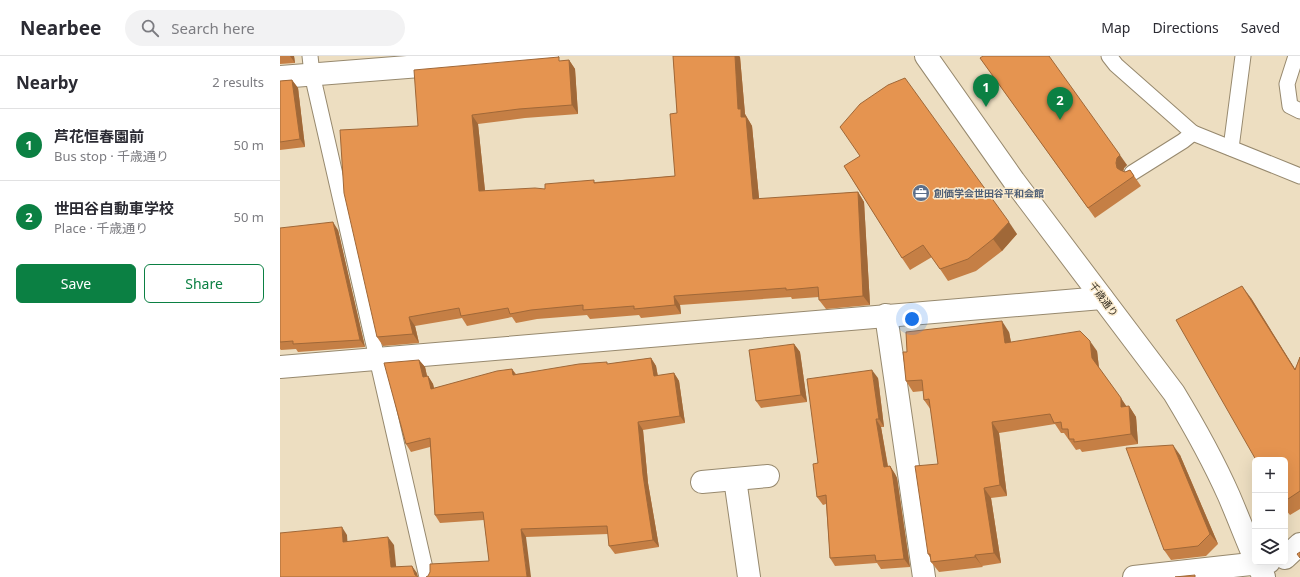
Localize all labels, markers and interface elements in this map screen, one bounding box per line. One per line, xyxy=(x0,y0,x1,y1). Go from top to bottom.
search box xyxy=(125,10,405,46)
text: Nearbee xyxy=(20,15,101,41)
icon: search xyxy=(139,17,161,39)
text: Search here xyxy=(171,18,255,38)
text: Map xyxy=(1101,18,1130,37)
text: Directions xyxy=(1152,18,1219,37)
text: Saved xyxy=(1241,18,1280,37)
text: Nearby xyxy=(16,71,78,94)
text: 2 results xyxy=(212,73,264,91)
pin: 1 xyxy=(973,74,999,107)
pin: 2 xyxy=(1047,87,1073,120)
text: 芦花恒春園前 xyxy=(54,126,144,146)
text: 1 xyxy=(25,136,33,154)
text: 50 m xyxy=(234,136,264,154)
text: Bus stop · 千歳通り xyxy=(54,147,169,165)
office icon: 創価学会世田谷平和会館 xyxy=(911,183,931,203)
place label: 創価学会世田谷平和会館 xyxy=(933,186,1044,200)
text: 世田谷自動車学校 xyxy=(54,198,174,218)
text: 2 xyxy=(25,208,33,226)
text: 50 m xyxy=(234,208,264,226)
text: Place · 千歳通り xyxy=(54,219,148,237)
button: Save xyxy=(16,264,136,303)
button: Share xyxy=(144,264,264,303)
street label: 千歳通り xyxy=(1086,279,1122,319)
your location xyxy=(902,309,922,329)
map controls xyxy=(1252,457,1288,565)
button: + xyxy=(1252,457,1288,493)
button: − xyxy=(1252,493,1288,529)
button: layers xyxy=(1252,529,1288,565)

